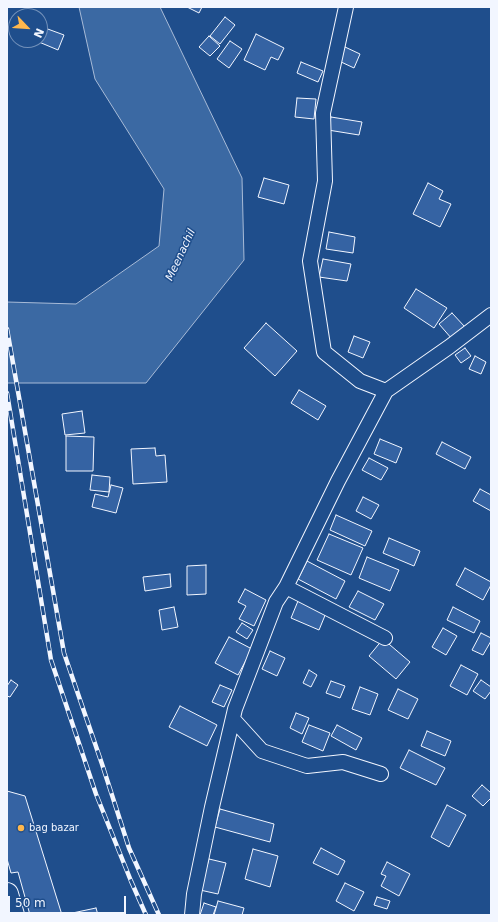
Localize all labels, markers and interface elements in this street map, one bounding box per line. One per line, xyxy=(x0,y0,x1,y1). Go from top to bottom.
north arrow xyxy=(8,8,48,48)
text: N xyxy=(31,26,46,40)
water label: Meenachil xyxy=(163,227,199,283)
place label: bag bazar xyxy=(29,822,79,834)
marker: bag bazar xyxy=(16,823,26,833)
scale bar xyxy=(10,888,128,914)
text: 50 m xyxy=(15,896,46,910)

